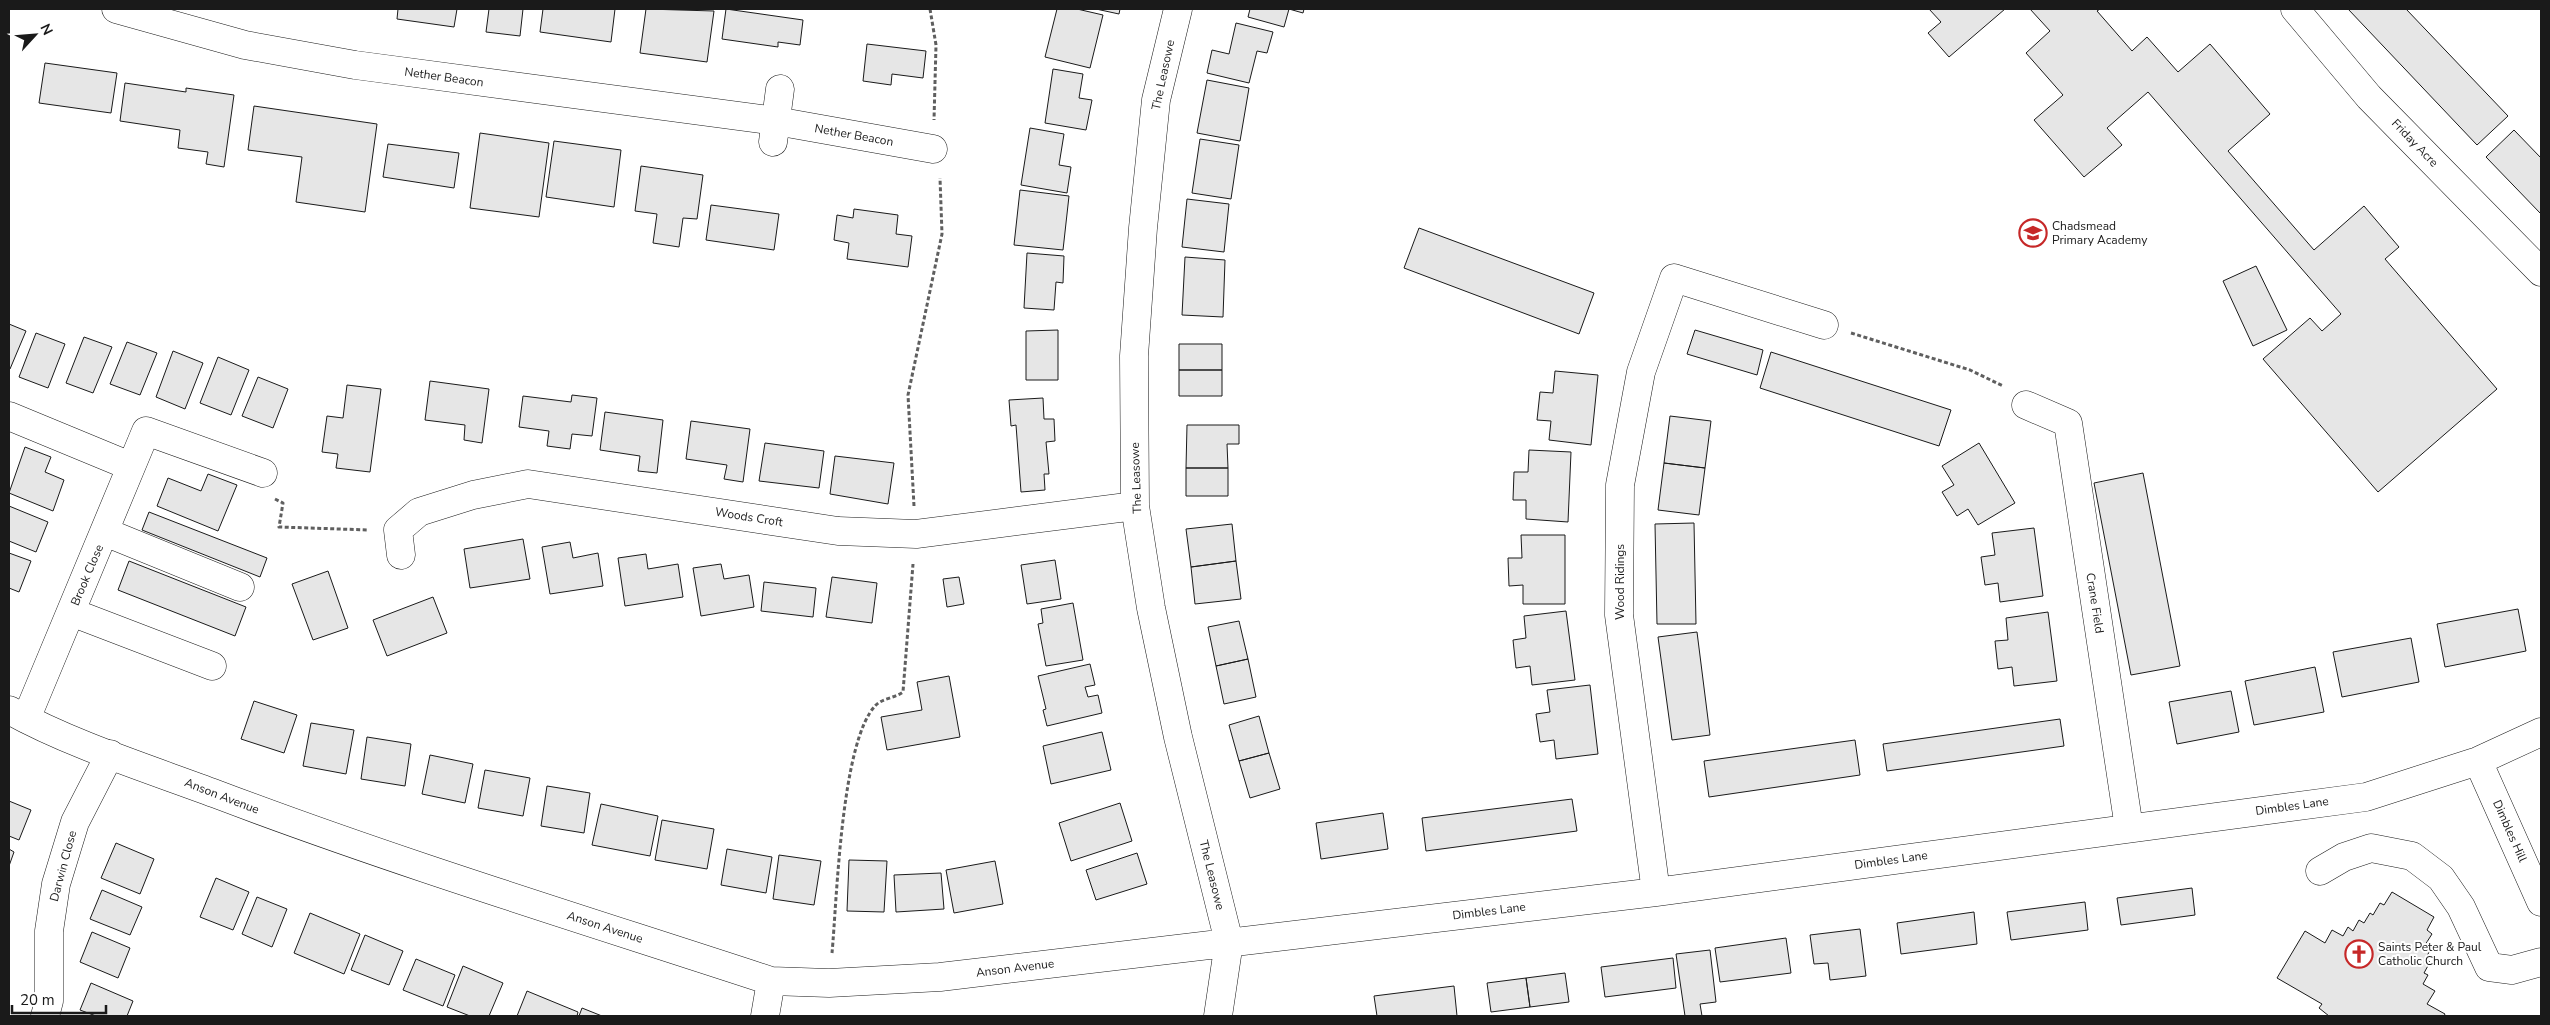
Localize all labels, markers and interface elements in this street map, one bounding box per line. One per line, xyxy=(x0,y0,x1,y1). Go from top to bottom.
north arrow xyxy=(10,10,60,60)
text: N xyxy=(35,21,57,38)
street label: The Leasowe xyxy=(1148,38,1178,112)
street label: Nether Beacon xyxy=(403,64,485,90)
street label: Friday Acre xyxy=(2388,116,2442,170)
street label: Nether Beacon xyxy=(813,120,895,150)
school or university icon: Chadsmead Primary Academy xyxy=(2018,218,2048,248)
place label: Chadsmead Primary Academy xyxy=(2052,218,2148,248)
street label: The Leasowe xyxy=(1127,442,1145,514)
street label: Woods Croft xyxy=(714,504,785,530)
street label: Brook Close xyxy=(67,542,107,608)
street label: Wood Ridings xyxy=(1612,544,1628,620)
street label: Crane Field xyxy=(2082,572,2108,634)
street label: Anson Avenue xyxy=(182,774,262,818)
street label: Dimbles Lane xyxy=(2254,793,2330,819)
street label: Dimbles Hill xyxy=(2489,797,2531,865)
street label: Darwin Close xyxy=(46,829,80,903)
street label: The Leasowe xyxy=(1196,838,1228,912)
street label: Dimbles Lane xyxy=(1853,847,1929,873)
street label: Dimbles Lane xyxy=(1451,899,1527,923)
street label: Anson Avenue xyxy=(565,907,645,947)
church icon: Saints Peter & Paul Catholic Church xyxy=(2344,939,2374,969)
place label: Saints Peter & Paul Catholic Church xyxy=(2378,939,2482,969)
street label: Anson Avenue xyxy=(975,955,1055,981)
scale bar xyxy=(12,982,106,1014)
text: 20 m xyxy=(20,990,55,1010)

